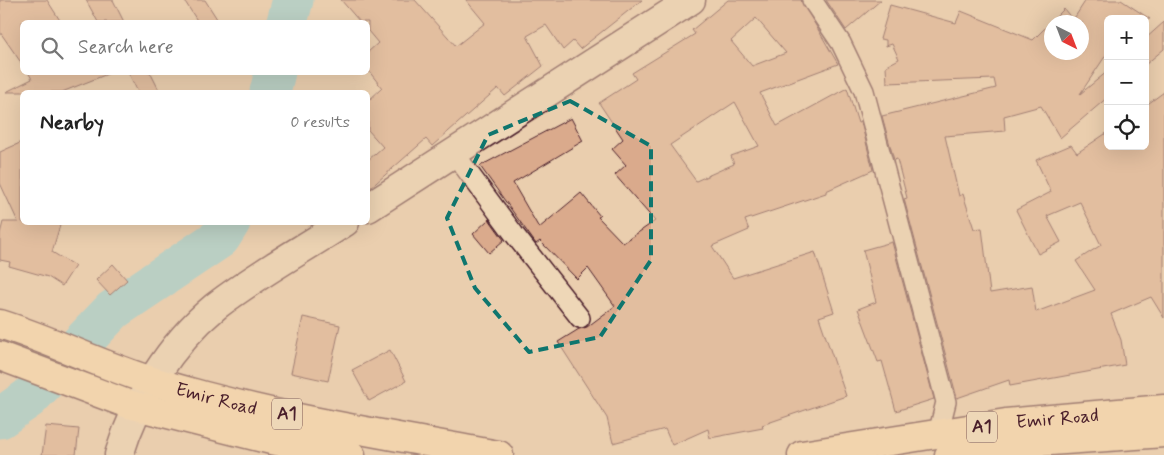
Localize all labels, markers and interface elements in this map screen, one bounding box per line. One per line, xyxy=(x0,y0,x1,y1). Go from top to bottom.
north arrow xyxy=(1044,15,1089,60)
map controls xyxy=(1104,15,1149,150)
button: + xyxy=(1104,15,1149,60)
search box xyxy=(20,20,370,75)
icon: search xyxy=(38,34,66,62)
text: Search here xyxy=(78,35,174,60)
button: − xyxy=(1104,60,1149,105)
button: locate xyxy=(1104,105,1149,150)
text: Nearby xyxy=(40,109,104,137)
text: 0 results xyxy=(290,112,350,133)
street label: Emir Road xyxy=(173,376,259,421)
road number: A1 xyxy=(272,398,302,429)
street label: Emir Road xyxy=(1015,402,1100,435)
road number: A1 xyxy=(967,412,997,442)

